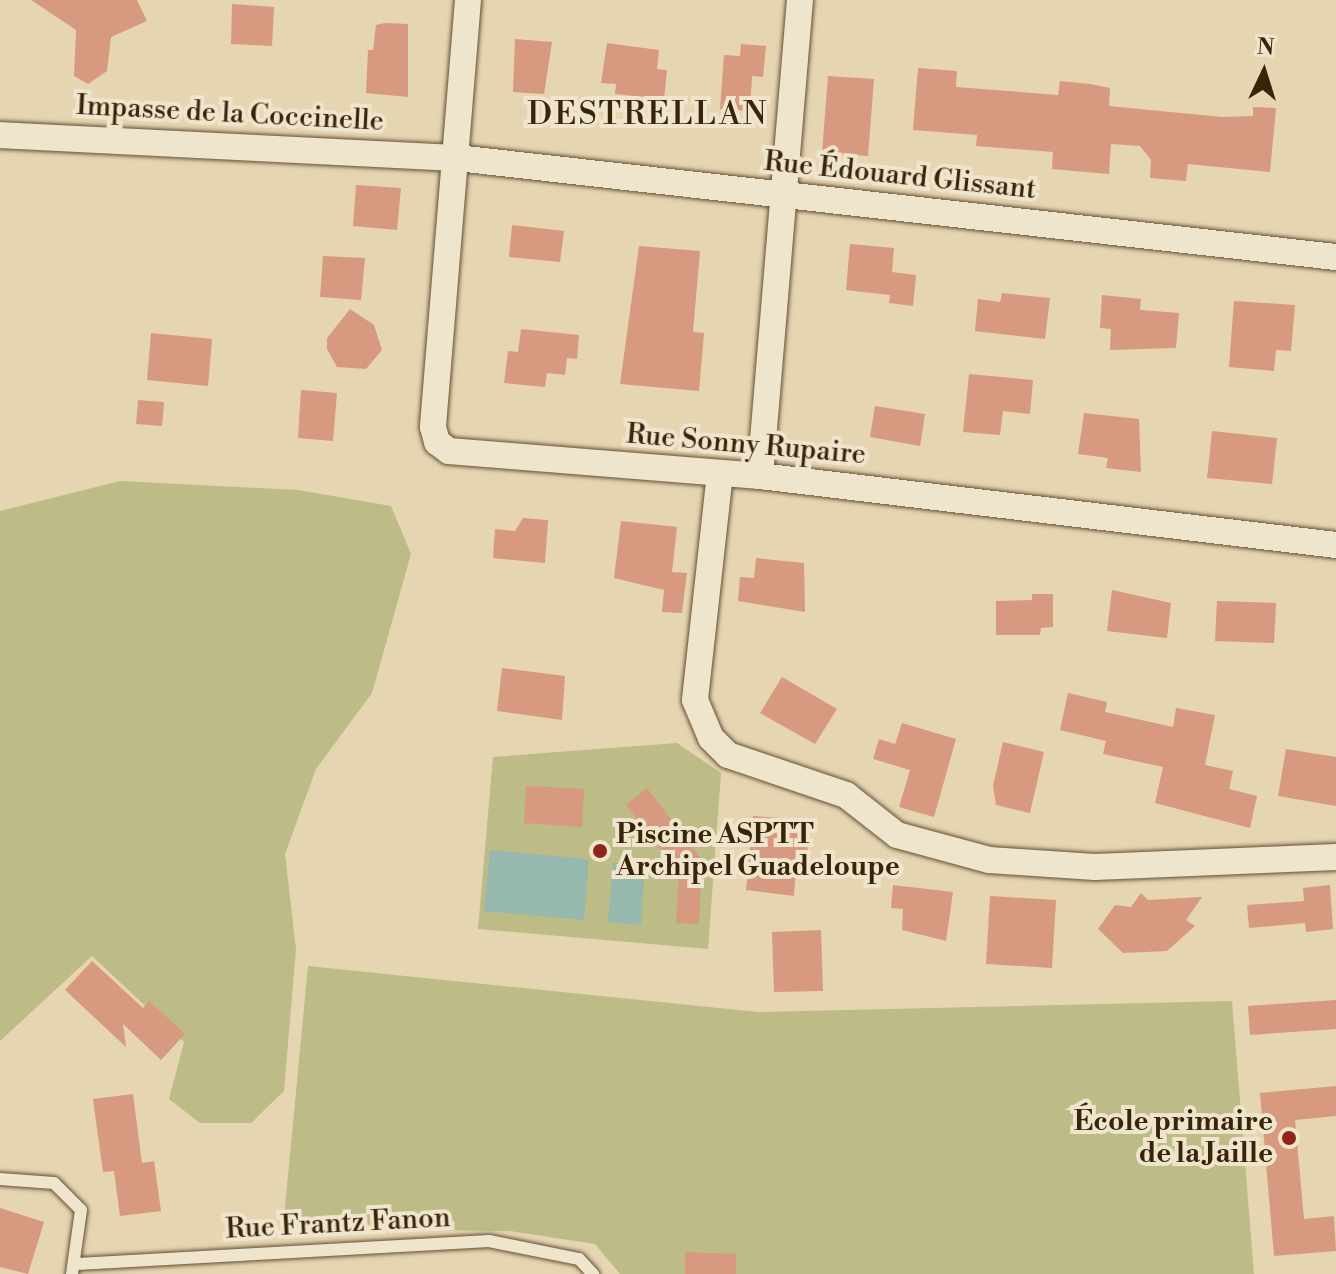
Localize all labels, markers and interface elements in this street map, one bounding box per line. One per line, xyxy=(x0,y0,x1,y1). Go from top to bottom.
north arrow xyxy=(1224,32,1304,112)
text: N xyxy=(1256,33,1275,62)
street label: Impasse de la Coccinelle xyxy=(75,89,385,139)
district label: DESTRELLAN xyxy=(527,95,769,133)
street label: Rue Édouard Glissant xyxy=(762,145,1038,207)
street label: Rue Sonny Rupaire xyxy=(625,418,867,472)
place label: Piscine ASPTT Archipel Guadeloupe xyxy=(616,818,900,884)
marker: Piscine ASPTT Archipel Guadeloupe xyxy=(591,842,609,860)
place label: École primaire de la Jaille xyxy=(1074,1105,1273,1171)
marker: École primaire de la Jaille xyxy=(1280,1129,1298,1147)
street label: Rue Frantz Fanon xyxy=(225,1201,451,1247)

